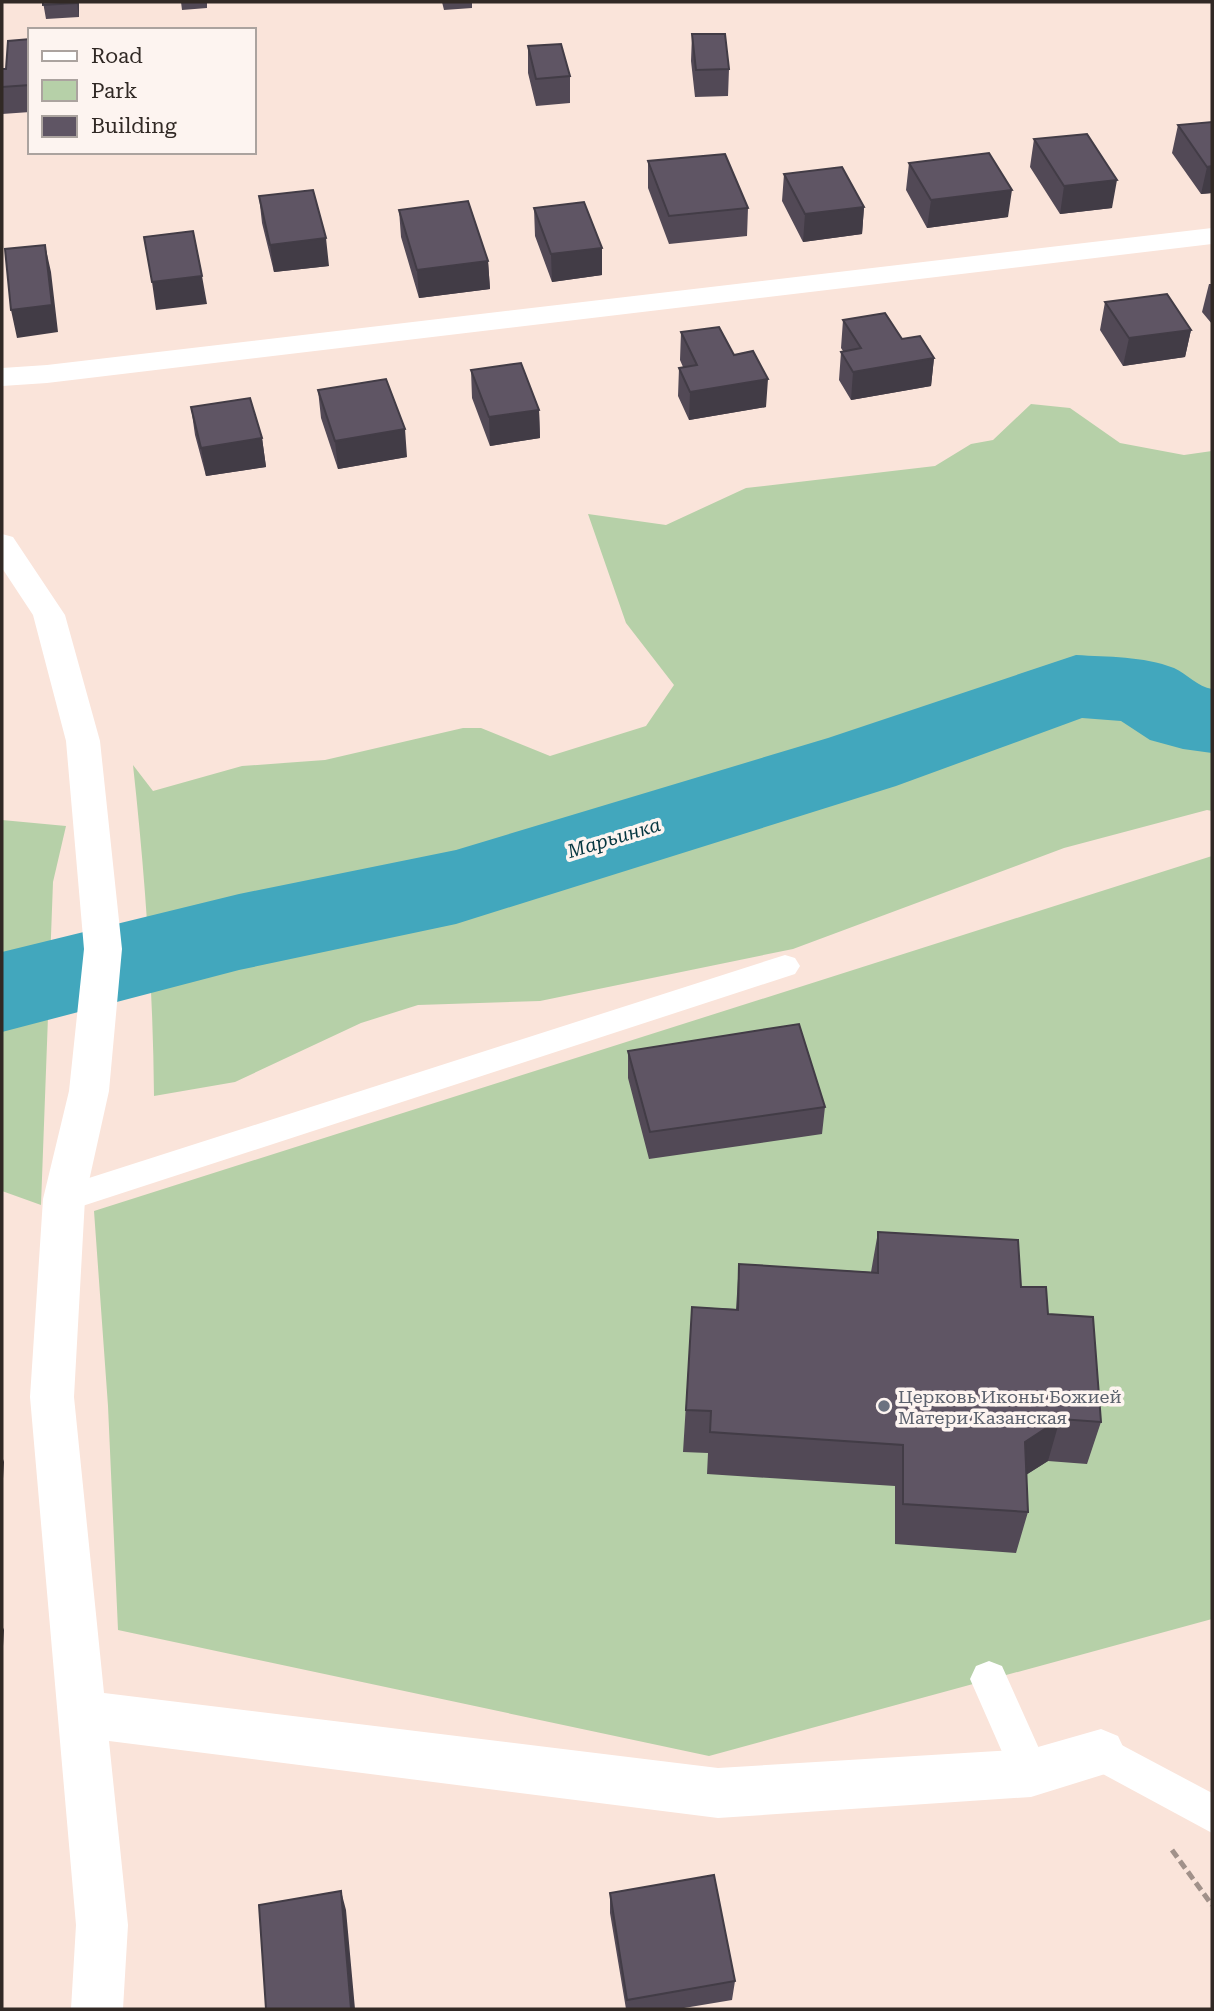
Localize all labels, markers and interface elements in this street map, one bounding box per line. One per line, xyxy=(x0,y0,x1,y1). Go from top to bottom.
legend xyxy=(28,28,256,154)
text: Road xyxy=(91,44,143,68)
text: Park xyxy=(91,79,137,103)
text: Building xyxy=(91,114,177,138)
water label: Марьинка xyxy=(564,813,663,863)
place label: Церковь Иконы Божией Матери Казанская xyxy=(898,1386,1122,1428)
marker: Церковь Иконы Божией Матери Казанская xyxy=(876,1398,892,1414)

